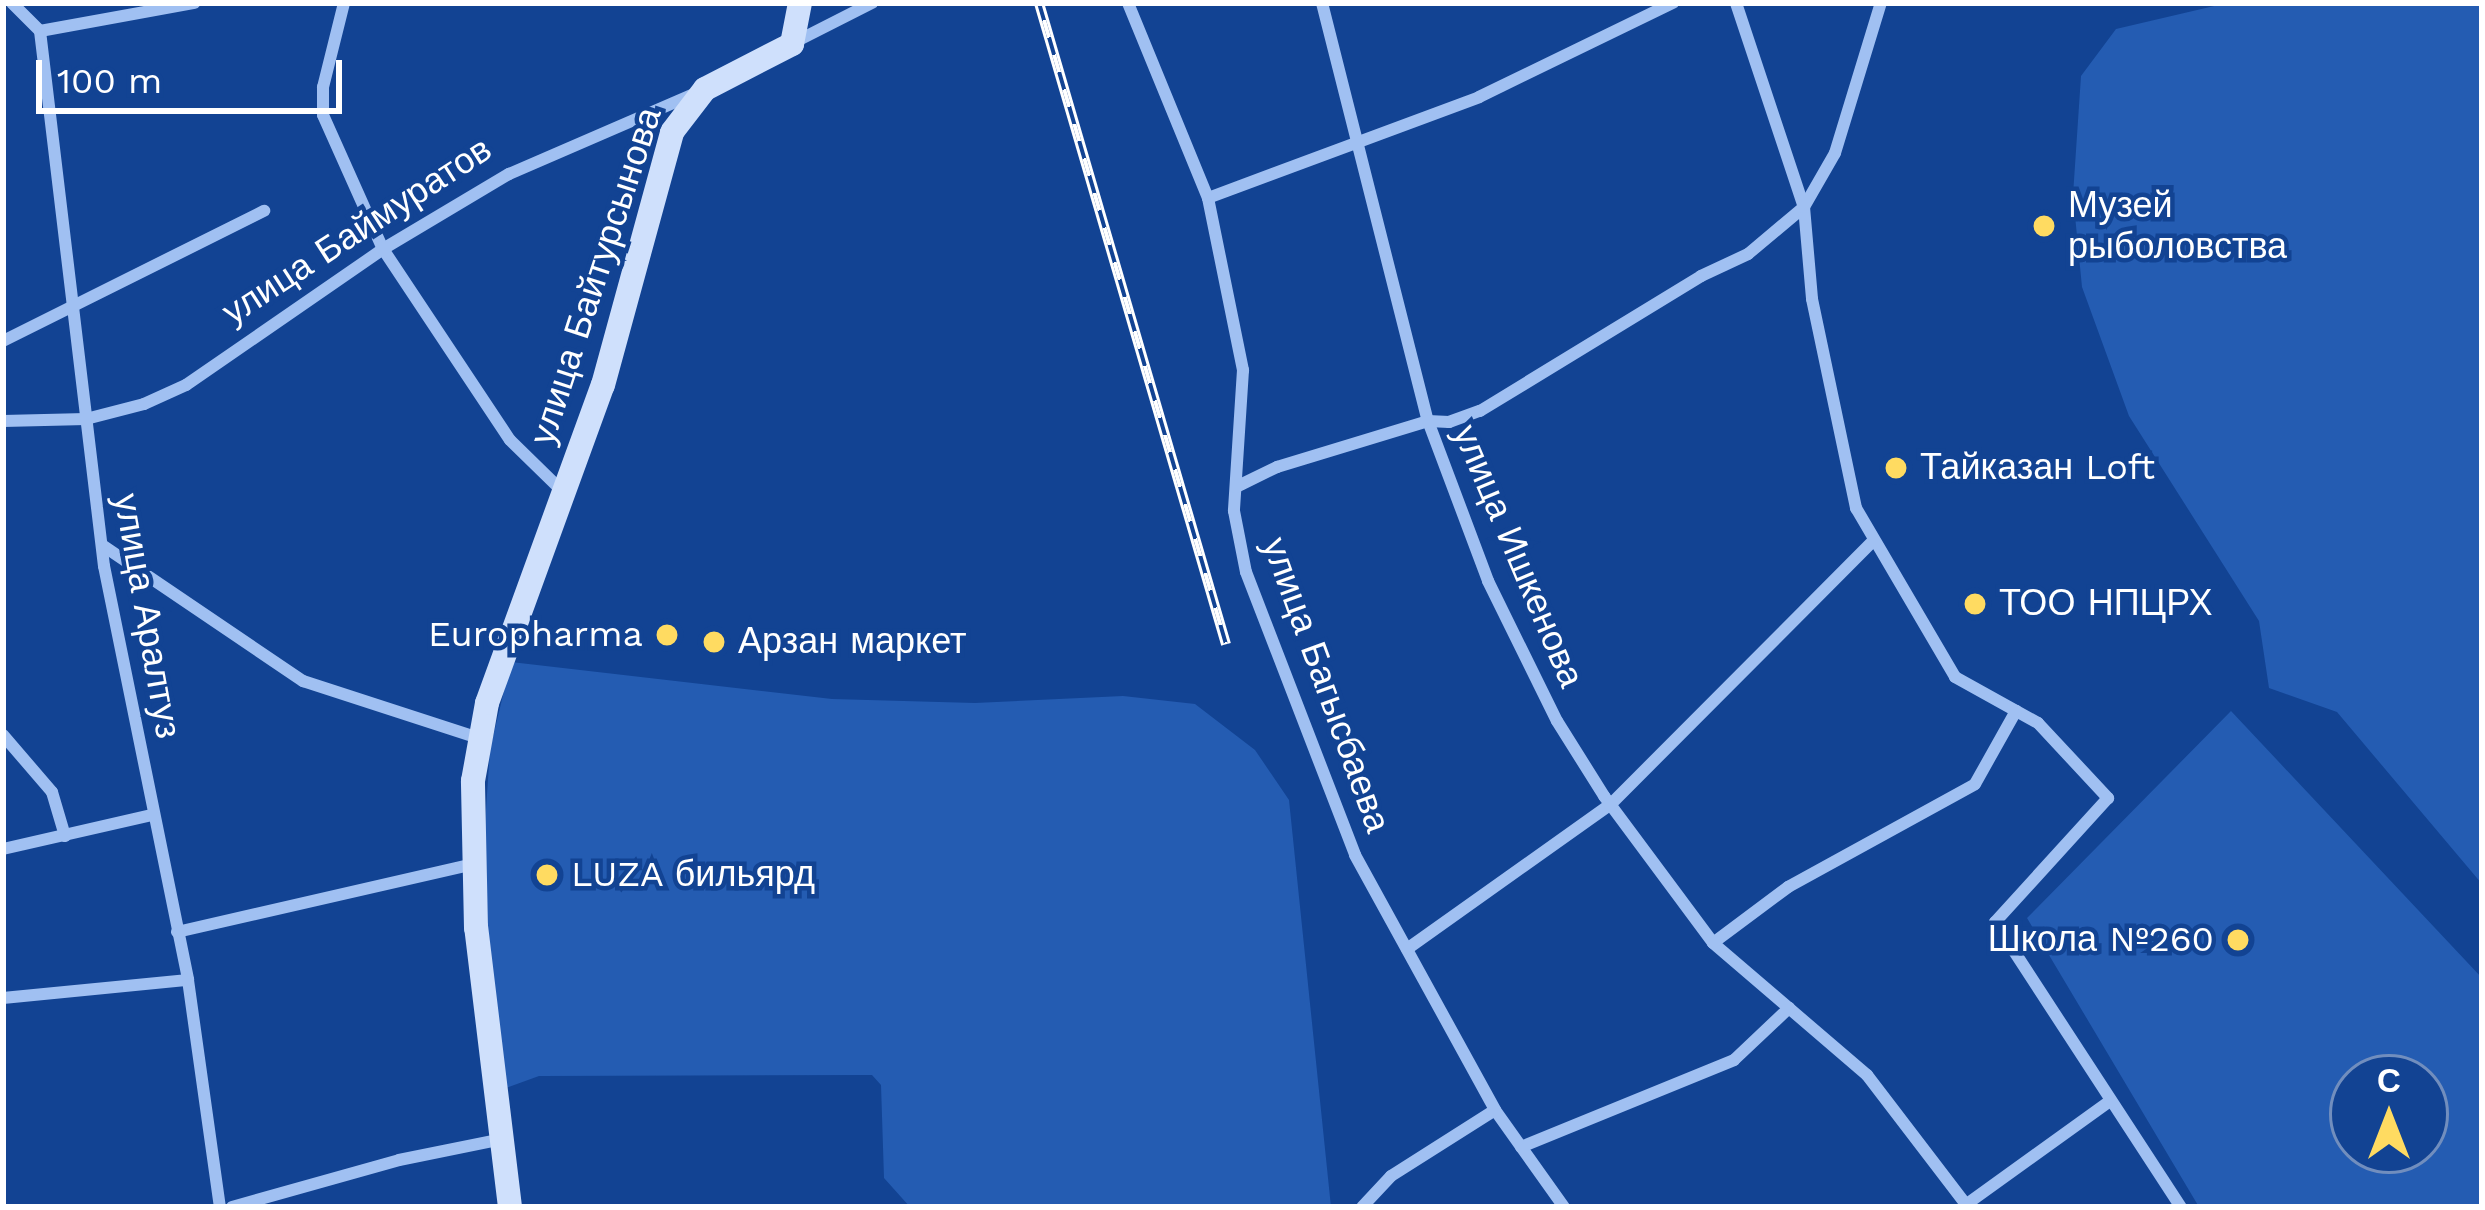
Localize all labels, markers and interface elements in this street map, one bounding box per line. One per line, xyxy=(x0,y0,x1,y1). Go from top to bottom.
scale bar xyxy=(42,36,348,110)
text: 100 m xyxy=(57,60,162,102)
street label: улица Байтурсынова xyxy=(521,102,671,450)
street label: улица Баймуратов xyxy=(214,128,500,334)
place label: Музей рыболовства xyxy=(2068,183,2287,268)
marker: Музей рыболовства xyxy=(2031,213,2057,239)
street label: улица Ишкенова xyxy=(1443,418,1593,694)
place label: Тайказан Loft xyxy=(1920,446,2155,490)
marker: Тайказан Loft xyxy=(1883,455,1909,481)
street label: улица Аралтуз xyxy=(104,490,190,742)
street label: улица Багысбаева xyxy=(1253,532,1399,838)
place label: ТОО НПЦРХ xyxy=(1999,582,2213,626)
marker: ТОО НПЦРХ xyxy=(1962,591,1988,617)
place label: Europharma xyxy=(428,613,643,657)
place label: Арзан маркет xyxy=(738,620,967,664)
marker: Europharma xyxy=(654,622,680,648)
marker: Арзан маркет xyxy=(701,629,727,655)
place label: LUZA бильярд xyxy=(571,853,816,897)
marker: LUZA бильярд xyxy=(534,862,560,888)
place label: Школа №260 xyxy=(1988,918,2214,962)
marker: Школа №260 xyxy=(2225,927,2251,953)
north arrow xyxy=(2329,1054,2449,1174)
text: С xyxy=(2377,1061,2401,1100)

